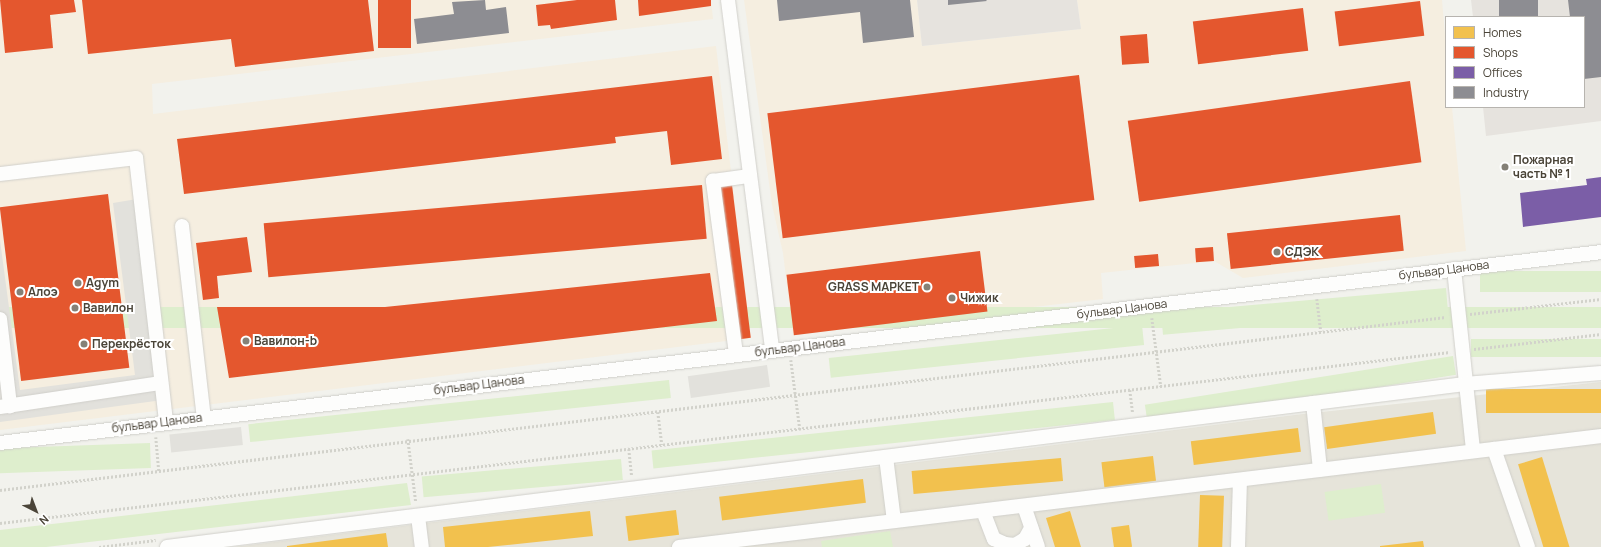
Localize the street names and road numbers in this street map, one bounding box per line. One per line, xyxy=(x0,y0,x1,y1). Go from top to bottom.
street label: бульвар Цанова xyxy=(1398,257,1490,283)
street label: бульвар Цанова xyxy=(1076,296,1168,322)
street label: бульвар Цанова xyxy=(754,334,846,360)
street label: бульвар Цанова xyxy=(433,372,525,398)
street label: бульвар Цанова xyxy=(111,410,203,436)

